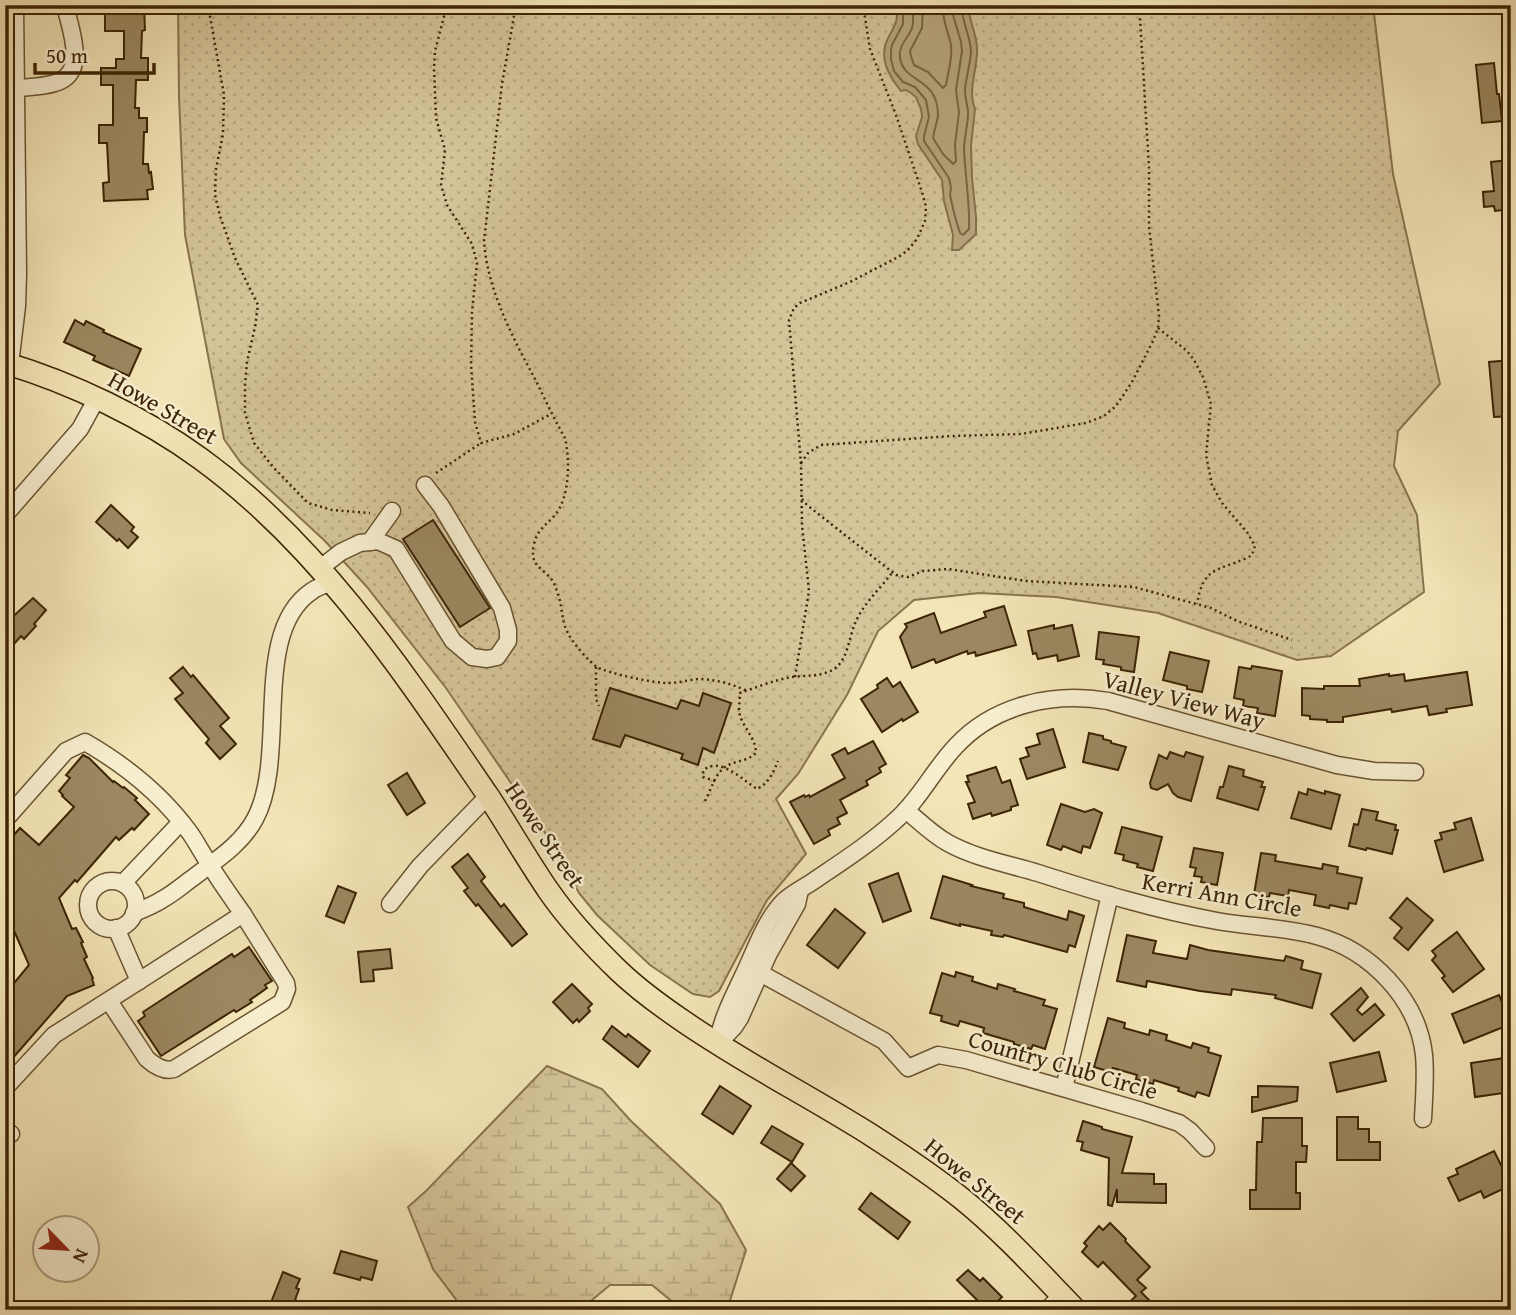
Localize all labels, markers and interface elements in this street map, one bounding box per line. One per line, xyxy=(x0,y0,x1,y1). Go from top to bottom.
scale bar xyxy=(35,32,154,76)
text: 50 m xyxy=(46,40,88,71)
street label: Howe Street xyxy=(102,362,225,453)
street label: Valley View Way xyxy=(1099,661,1269,738)
street label: Howe Street xyxy=(497,775,594,895)
street label: Kerri Ann Circle xyxy=(1139,863,1305,926)
street label: Country Club Circle xyxy=(964,1021,1162,1108)
street label: Howe Street xyxy=(917,1129,1034,1233)
north arrow xyxy=(32,1214,102,1284)
text: N xyxy=(66,1245,97,1268)

